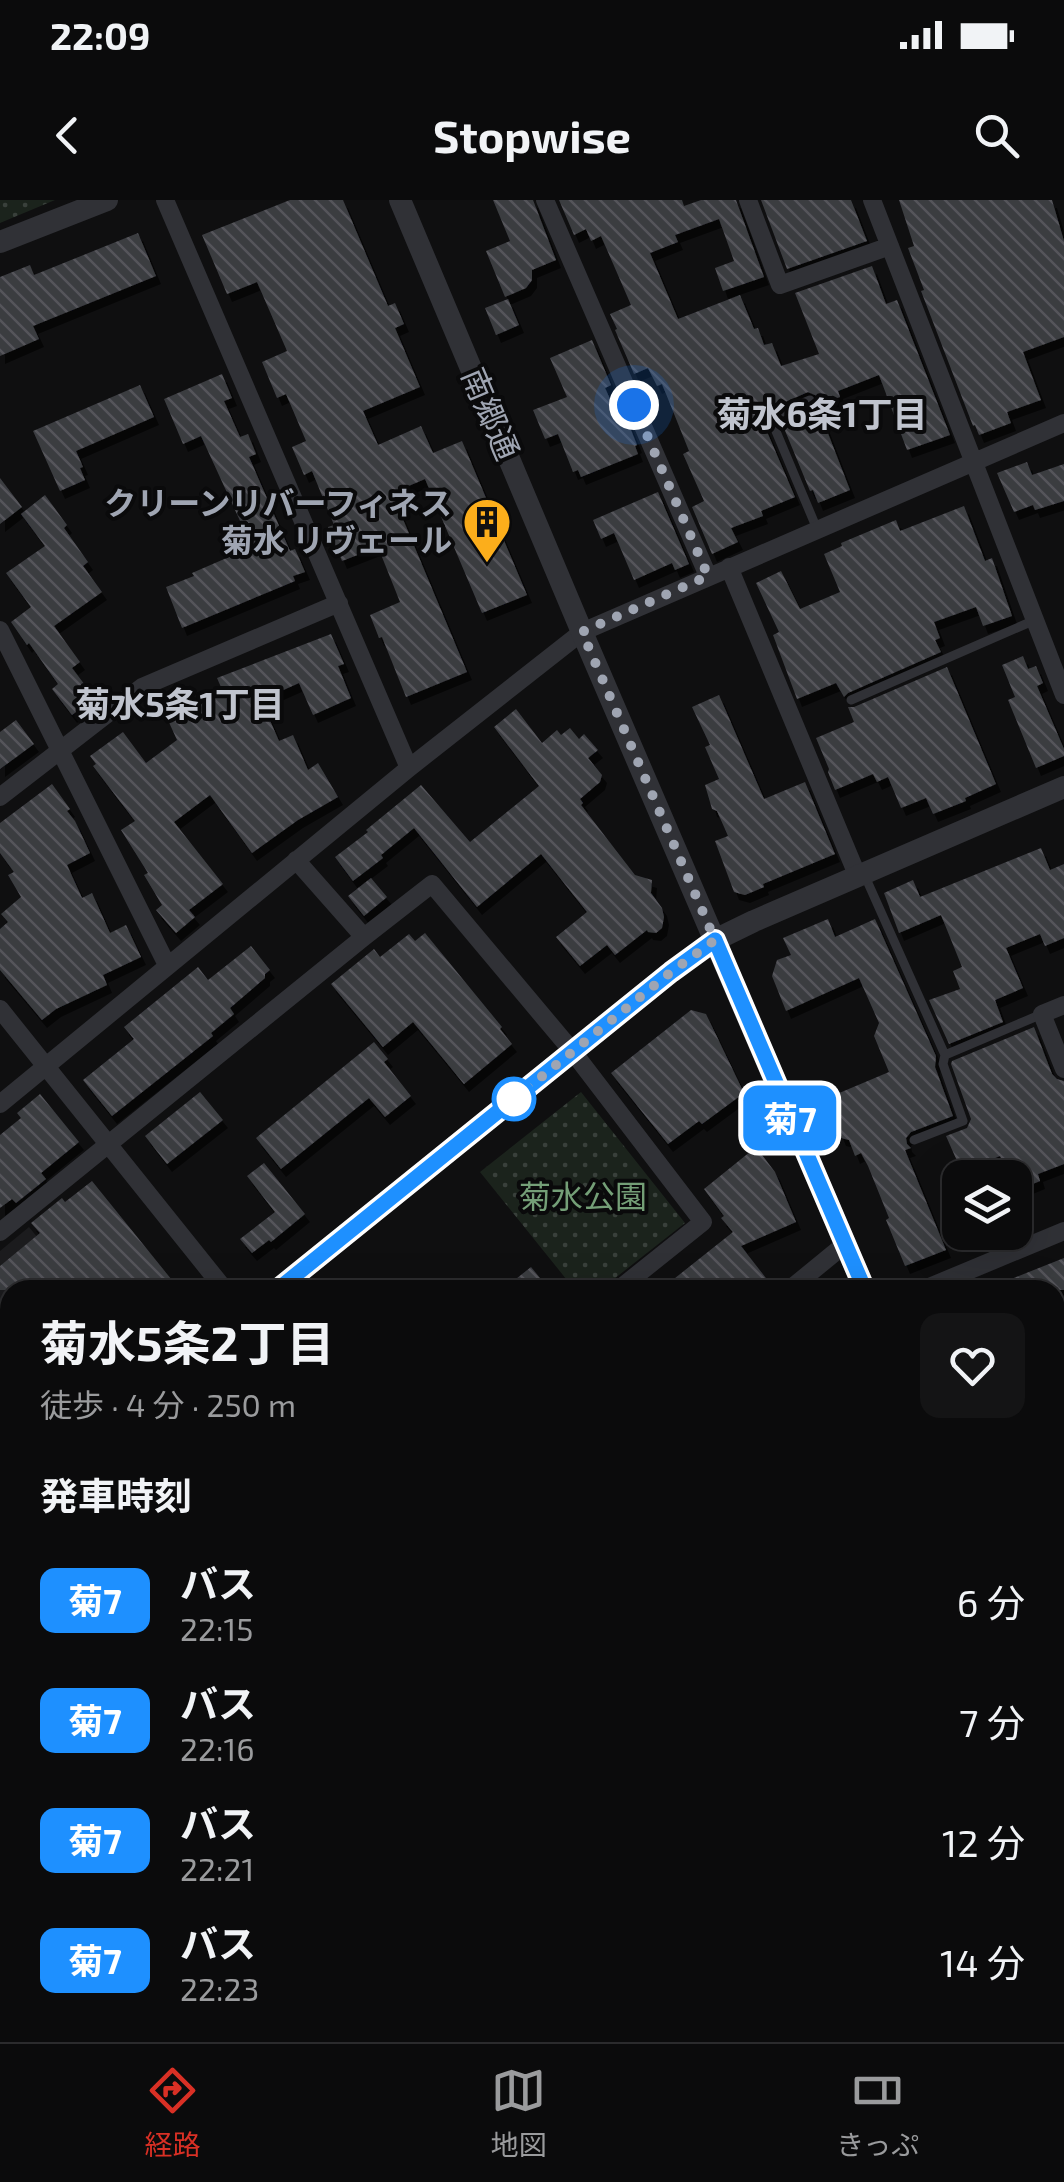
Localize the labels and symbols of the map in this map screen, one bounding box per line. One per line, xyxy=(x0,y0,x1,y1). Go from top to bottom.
street label: 南郷通 xyxy=(456,362,528,465)
your location xyxy=(609,380,659,430)
district label: 菊水6条1丁目 xyxy=(717,392,927,434)
place label: クリーンリバーフィネス 菊水 リヴェール xyxy=(104,483,452,558)
building icon: クリーンリバーフィネス 菊水 リヴェール xyxy=(461,496,513,564)
district label: 菊水5条1丁目 xyxy=(75,682,285,724)
unlabelled marker xyxy=(493,1078,535,1120)
line badge: 菊7 xyxy=(745,1086,835,1150)
park label: 菊水公園 xyxy=(519,1176,647,1214)

